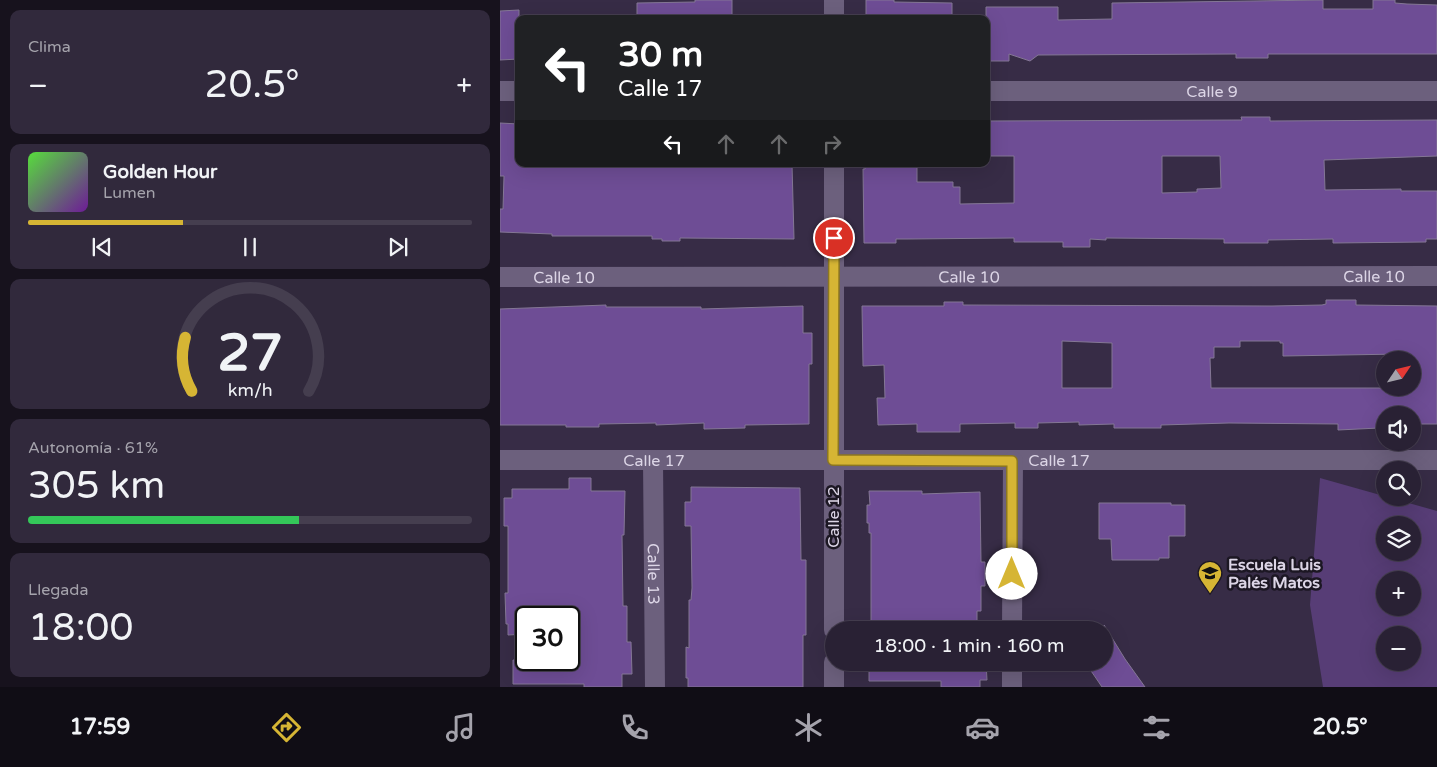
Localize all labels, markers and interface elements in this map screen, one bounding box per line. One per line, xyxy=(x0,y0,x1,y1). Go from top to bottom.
text: 30 m xyxy=(618,34,703,76)
icon: left xyxy=(535,35,600,100)
text: Clima xyxy=(28,37,71,57)
text: 20.5° xyxy=(205,62,300,108)
text: − xyxy=(28,69,48,103)
text: + xyxy=(456,69,472,103)
text: Calle 17 xyxy=(618,76,702,102)
street label: Calle 9 xyxy=(1186,82,1238,102)
icon: left xyxy=(659,130,687,158)
icon: ahead xyxy=(712,130,740,158)
icon: ahead xyxy=(765,130,793,158)
icon: right xyxy=(818,130,846,158)
text: Golden Hour xyxy=(103,161,217,183)
text: Lumen xyxy=(103,183,155,203)
pin xyxy=(813,217,855,259)
icon: arrive xyxy=(820,224,848,252)
icon: previous xyxy=(88,233,116,261)
icon: pause xyxy=(236,233,264,261)
icon: next xyxy=(384,233,412,261)
street label: Calle 10 xyxy=(938,267,1000,288)
street label: Calle 10 xyxy=(1343,267,1405,287)
street label: Calle 10 xyxy=(533,268,595,288)
text: 27 xyxy=(217,322,283,385)
north arrow xyxy=(1376,351,1421,396)
map controls xyxy=(1376,351,1421,671)
text: km/h xyxy=(228,380,272,401)
button: sound xyxy=(1376,406,1421,451)
text: Autonomía · 61% xyxy=(28,438,158,458)
street label: Calle 17 xyxy=(623,451,685,471)
street label: Calle 17 xyxy=(1028,451,1090,471)
button: search xyxy=(1376,461,1421,506)
text: 305 km xyxy=(28,463,165,509)
street label: Calle 12 xyxy=(824,486,844,548)
button: layers xyxy=(1376,516,1421,561)
street label: Calle 13 xyxy=(643,543,663,605)
position arrow xyxy=(985,547,1037,599)
place label: Escuela Luis Palés Matos xyxy=(1228,555,1321,593)
school or university icon: Escuela Luis Palés Matos xyxy=(1197,560,1223,594)
button: + xyxy=(1376,571,1421,616)
text: Llegada xyxy=(28,580,88,600)
text: 18:00 xyxy=(28,605,133,651)
speed limit sign: 30 xyxy=(515,606,580,671)
button: − xyxy=(1376,626,1421,671)
text: 18:00 · 1 min · 160 m xyxy=(873,635,1065,657)
icon: directions xyxy=(269,710,304,745)
icon: music xyxy=(443,710,478,745)
icon: phone xyxy=(617,710,652,745)
icon: climate xyxy=(791,710,826,745)
icon: car xyxy=(965,710,1000,745)
icon: filters xyxy=(1139,710,1174,745)
text: 17:59 xyxy=(69,714,130,740)
text: 20.5° xyxy=(1312,714,1367,740)

